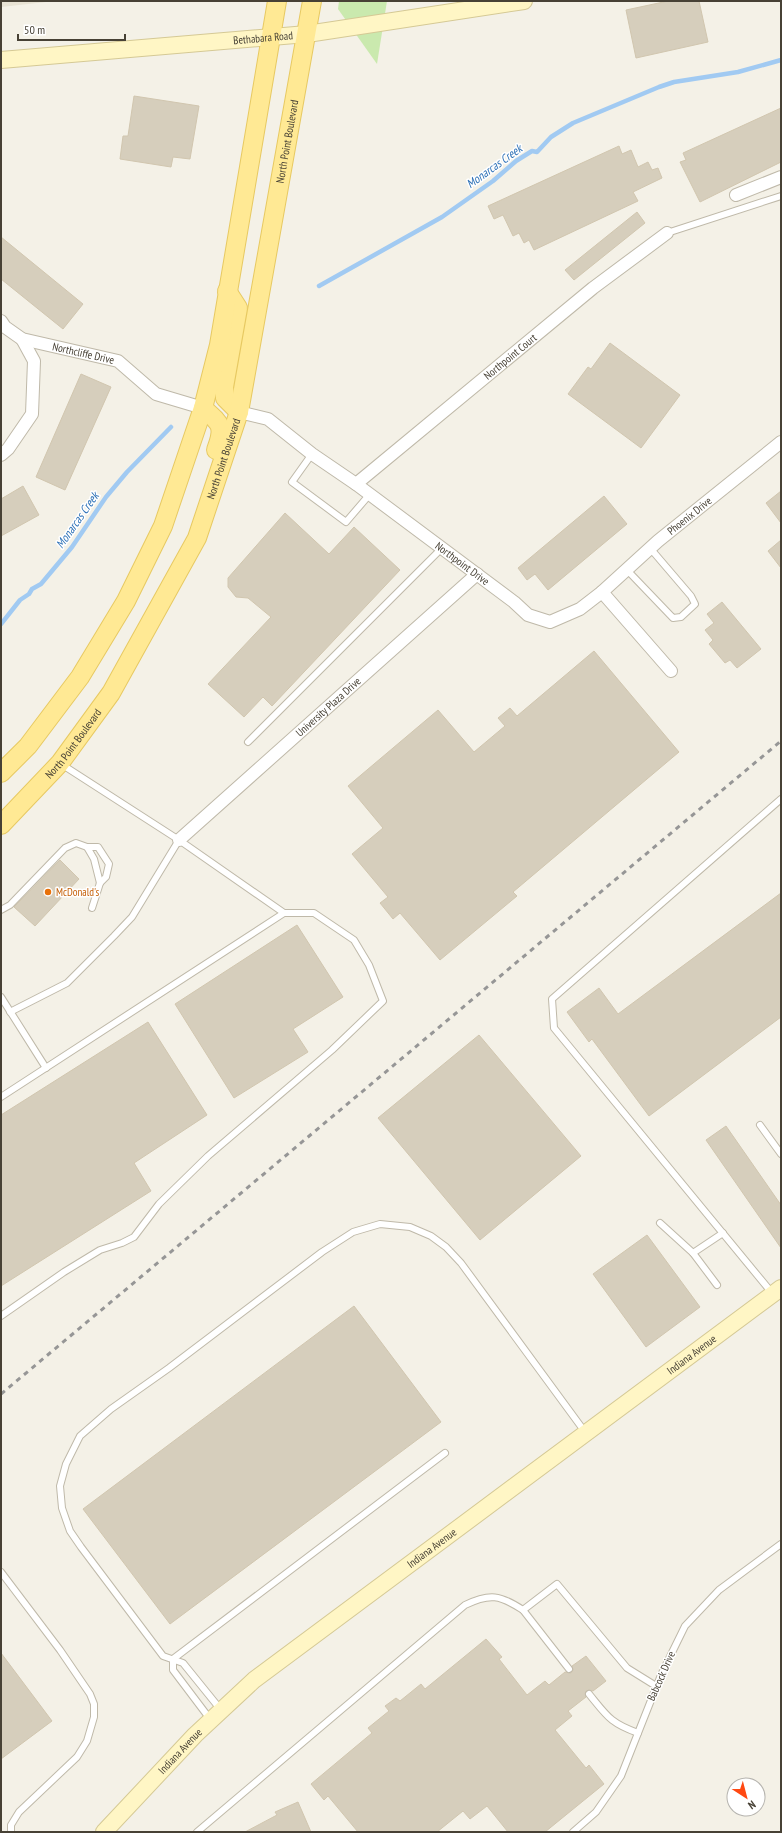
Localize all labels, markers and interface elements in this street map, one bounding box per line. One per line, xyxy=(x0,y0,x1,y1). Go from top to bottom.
scale bar xyxy=(18,16,125,42)
text: 50 m xyxy=(24,22,45,37)
street label: Bethabara Road xyxy=(233,28,294,47)
street label: North Point Boulevard xyxy=(273,99,301,184)
water label: Monarcas Creek xyxy=(463,140,526,191)
street label: Northpoint Court xyxy=(481,331,539,383)
street label: Northcliffe Drive xyxy=(51,339,116,367)
street label: North Point Boulevard xyxy=(203,416,243,501)
water label: Monarcas Creek xyxy=(52,488,103,551)
street label: Phoenix Drive xyxy=(664,493,715,538)
street label: Northpoint Drive xyxy=(432,539,493,588)
street label: University Plaza Drive xyxy=(293,674,364,740)
street label: North Point Boulevard xyxy=(42,706,104,781)
place label: McDonald's xyxy=(56,885,99,899)
marker: McDonald's xyxy=(43,887,53,897)
street label: Indiana Avenue xyxy=(664,1331,719,1377)
street label: Indiana Avenue xyxy=(404,1525,459,1571)
street label: Babcock Drive xyxy=(644,1648,678,1703)
street label: Indiana Avenue xyxy=(155,1725,205,1777)
north arrow xyxy=(726,1777,766,1817)
text: N xyxy=(745,1798,758,1813)

